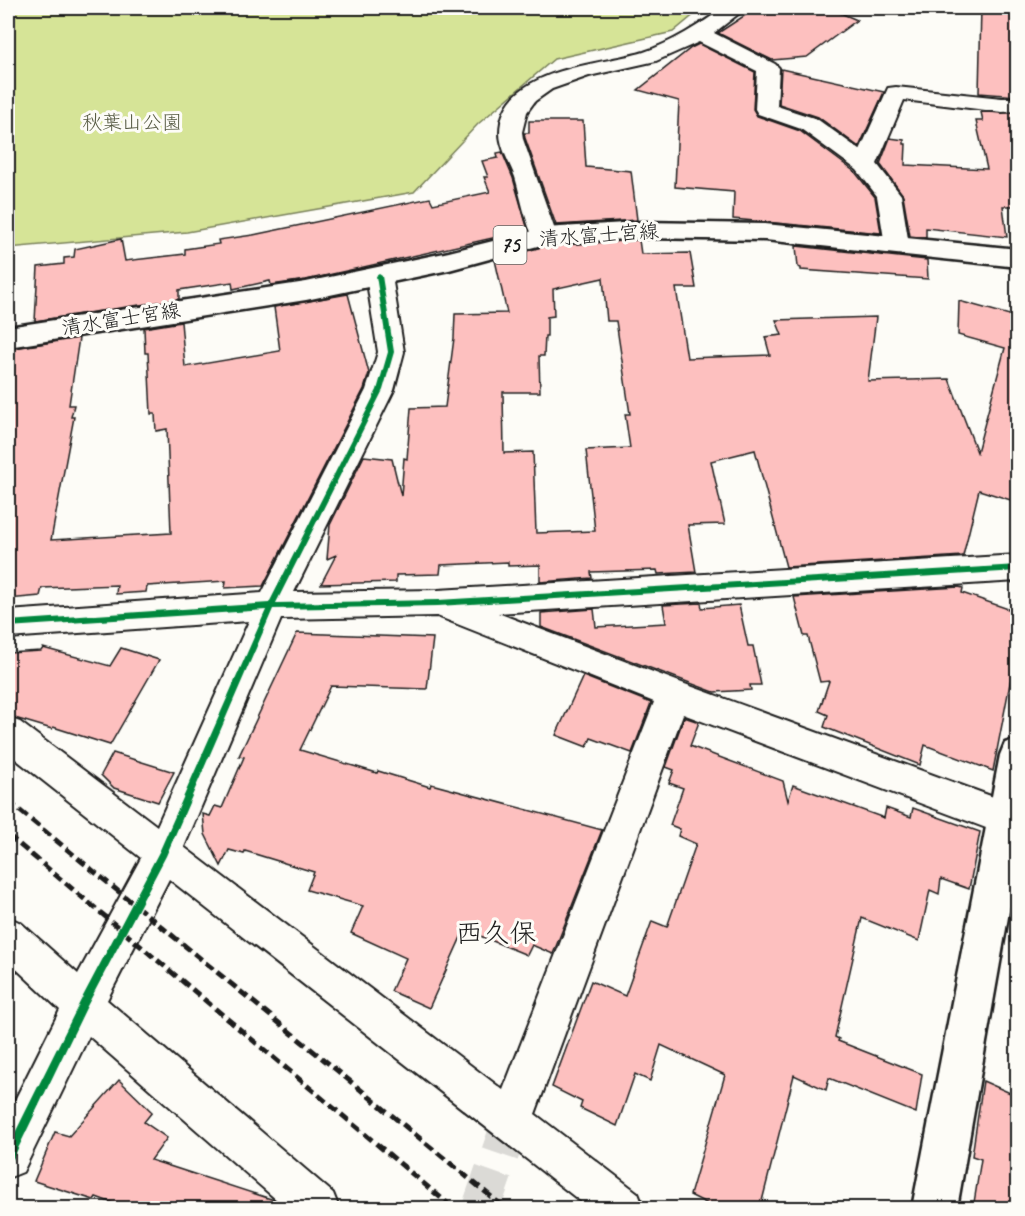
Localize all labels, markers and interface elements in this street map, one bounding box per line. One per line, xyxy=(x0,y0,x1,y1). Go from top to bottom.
park label: 秋葉山公園 xyxy=(82,110,182,135)
street label: 清水富士宮線 xyxy=(538,218,660,252)
road number: 75 xyxy=(494,226,526,264)
street label: 清水富士宮線 xyxy=(60,297,182,341)
district label: 西久保 xyxy=(456,916,537,950)

